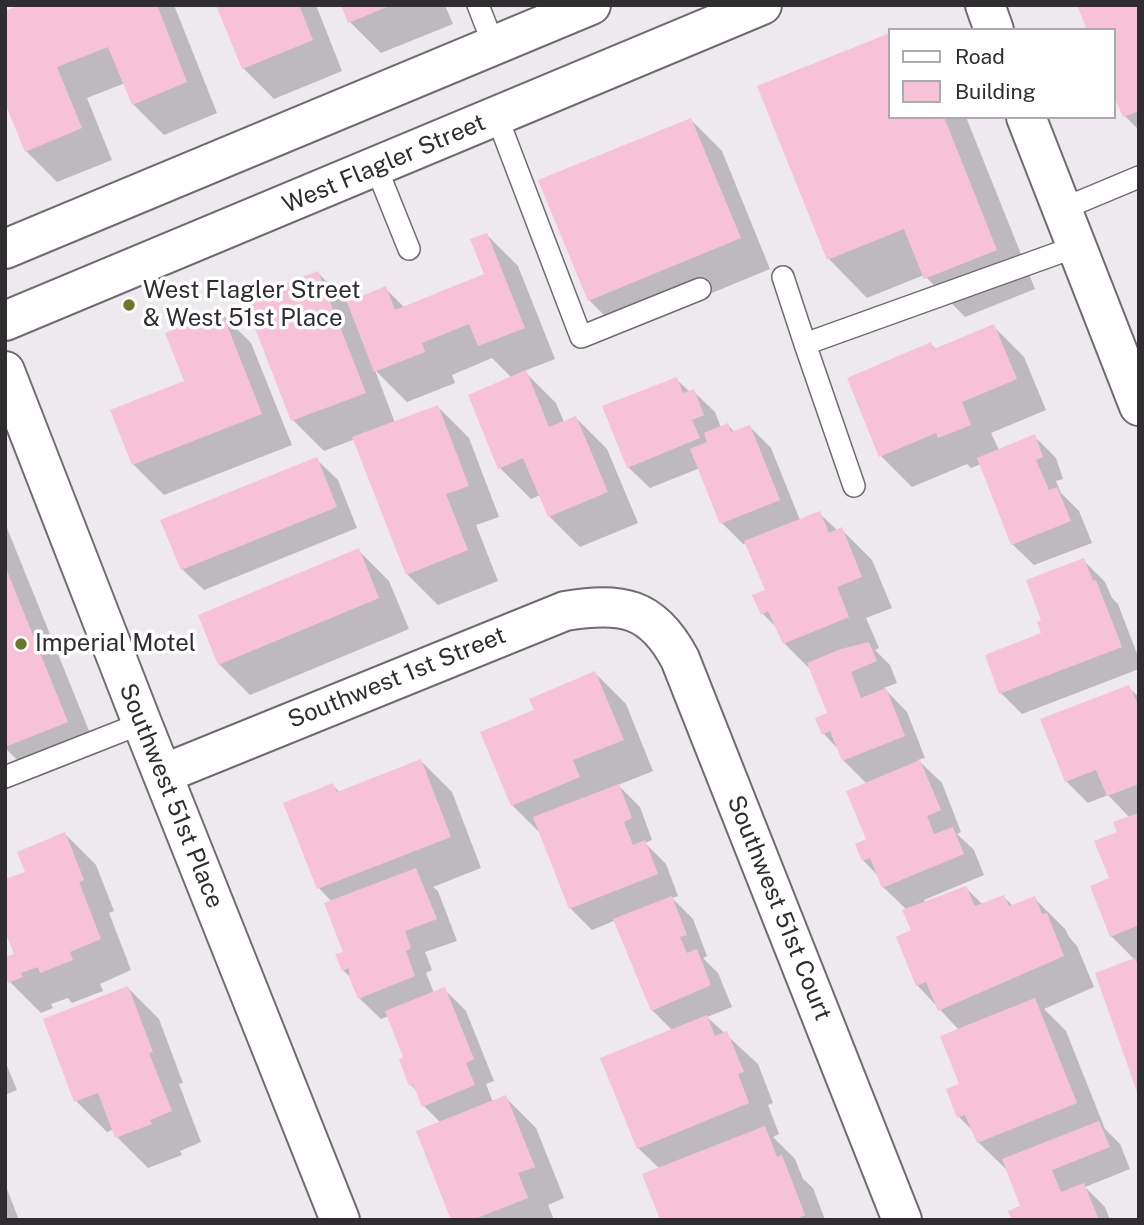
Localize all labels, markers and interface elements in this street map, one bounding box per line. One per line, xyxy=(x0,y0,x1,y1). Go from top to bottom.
legend xyxy=(888,28,1116,119)
text: Road xyxy=(955,44,1005,69)
text: Building xyxy=(955,79,1036,104)
street label: West Flagler Street xyxy=(278,108,490,220)
place label: West Flagler Street & West 51st Place xyxy=(143,277,361,333)
marker: West Flagler Street & West 51st Place xyxy=(121,297,137,313)
street label: Southwest 1st Street xyxy=(284,621,510,735)
place label: Imperial Motel xyxy=(35,630,196,658)
marker: Imperial Motel xyxy=(13,636,29,652)
street label: Southwest 51st Place xyxy=(113,679,229,913)
street label: Southwest 51st Court xyxy=(721,791,837,1025)

